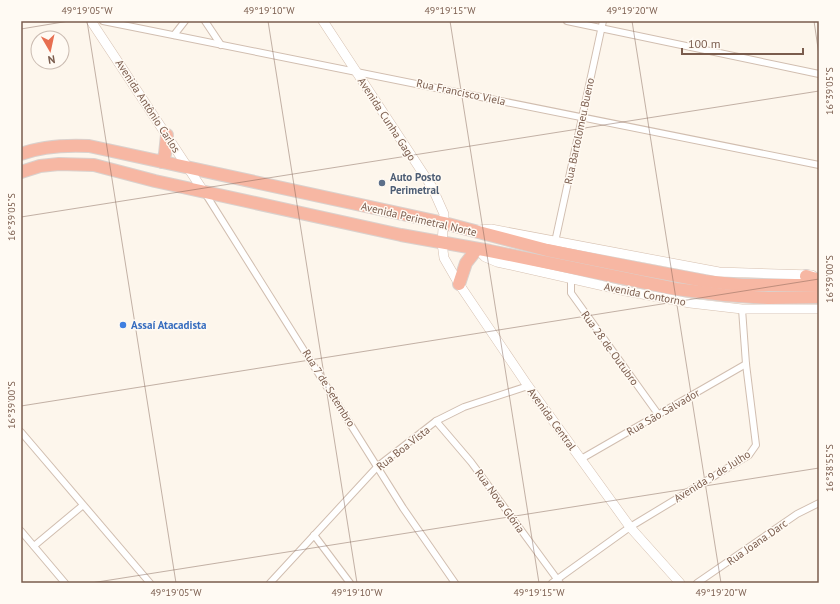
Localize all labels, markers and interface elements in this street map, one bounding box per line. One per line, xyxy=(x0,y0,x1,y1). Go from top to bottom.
text: 49°19'05"W xyxy=(61,4,113,17)
text: 49°19'10"W xyxy=(243,4,295,17)
text: 49°19'15"W xyxy=(424,4,476,17)
text: 49°19'20"W xyxy=(606,4,658,17)
north arrow xyxy=(30,30,70,70)
scale bar xyxy=(682,30,803,56)
text: 100 m xyxy=(688,36,721,51)
text: N xyxy=(47,52,56,67)
street label: Avenida Antônio Carlos xyxy=(113,57,184,156)
text: 16°39'05"S xyxy=(823,67,836,115)
street label: Avenida Cunha Gago xyxy=(355,75,419,163)
street label: Rua Francisco Viela xyxy=(415,76,507,108)
street label: Rua Bartolomeu Bueno xyxy=(561,76,597,186)
place label: Auto Posto Perimetral xyxy=(390,170,441,197)
marker: Auto Posto Perimetral xyxy=(377,178,387,188)
text: 16°39'05"S xyxy=(5,193,18,241)
street label: Avenida Perimetral Norte xyxy=(360,199,479,239)
text: 16°39'00"S xyxy=(823,255,836,303)
street label: Avenida Contorno xyxy=(603,279,687,309)
street label: Rua 28 de Outubro xyxy=(578,308,642,388)
place label: Assaí Atacadista xyxy=(131,318,206,332)
marker: Assaí Atacadista xyxy=(118,320,128,330)
street label: Rua 7 de Setembro xyxy=(300,347,358,429)
text: 16°39'00"S xyxy=(5,381,18,429)
street label: Avenida Central xyxy=(525,385,580,454)
street label: Rua São Salvador xyxy=(624,385,702,438)
street label: Rua Boa Vista xyxy=(373,423,433,473)
text: 16°38'55"S xyxy=(823,444,836,492)
street label: Avenida 9 de Julho xyxy=(671,447,753,505)
street label: Rua Nova Glória xyxy=(472,466,528,536)
street label: Rua Joana Darc xyxy=(724,516,790,568)
text: 49°19'05"W xyxy=(150,586,202,599)
text: 49°19'10"W xyxy=(331,586,383,599)
text: 49°19'15"W xyxy=(513,586,565,599)
text: 49°19'20"W xyxy=(695,586,747,599)

